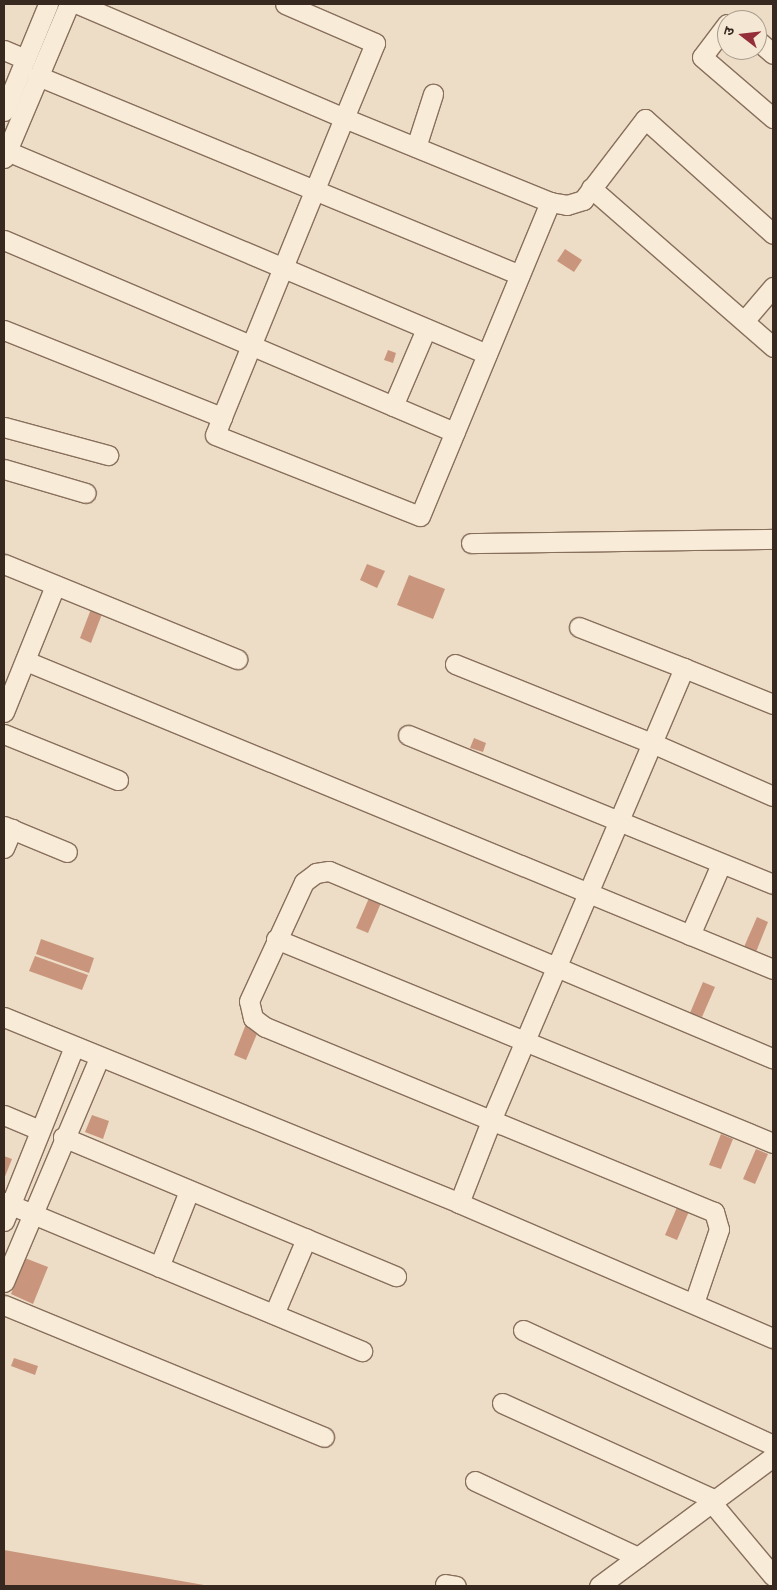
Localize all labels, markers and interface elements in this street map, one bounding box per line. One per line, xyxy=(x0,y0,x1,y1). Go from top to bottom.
north arrow xyxy=(717,10,767,60)
text: उ xyxy=(719,25,738,38)

